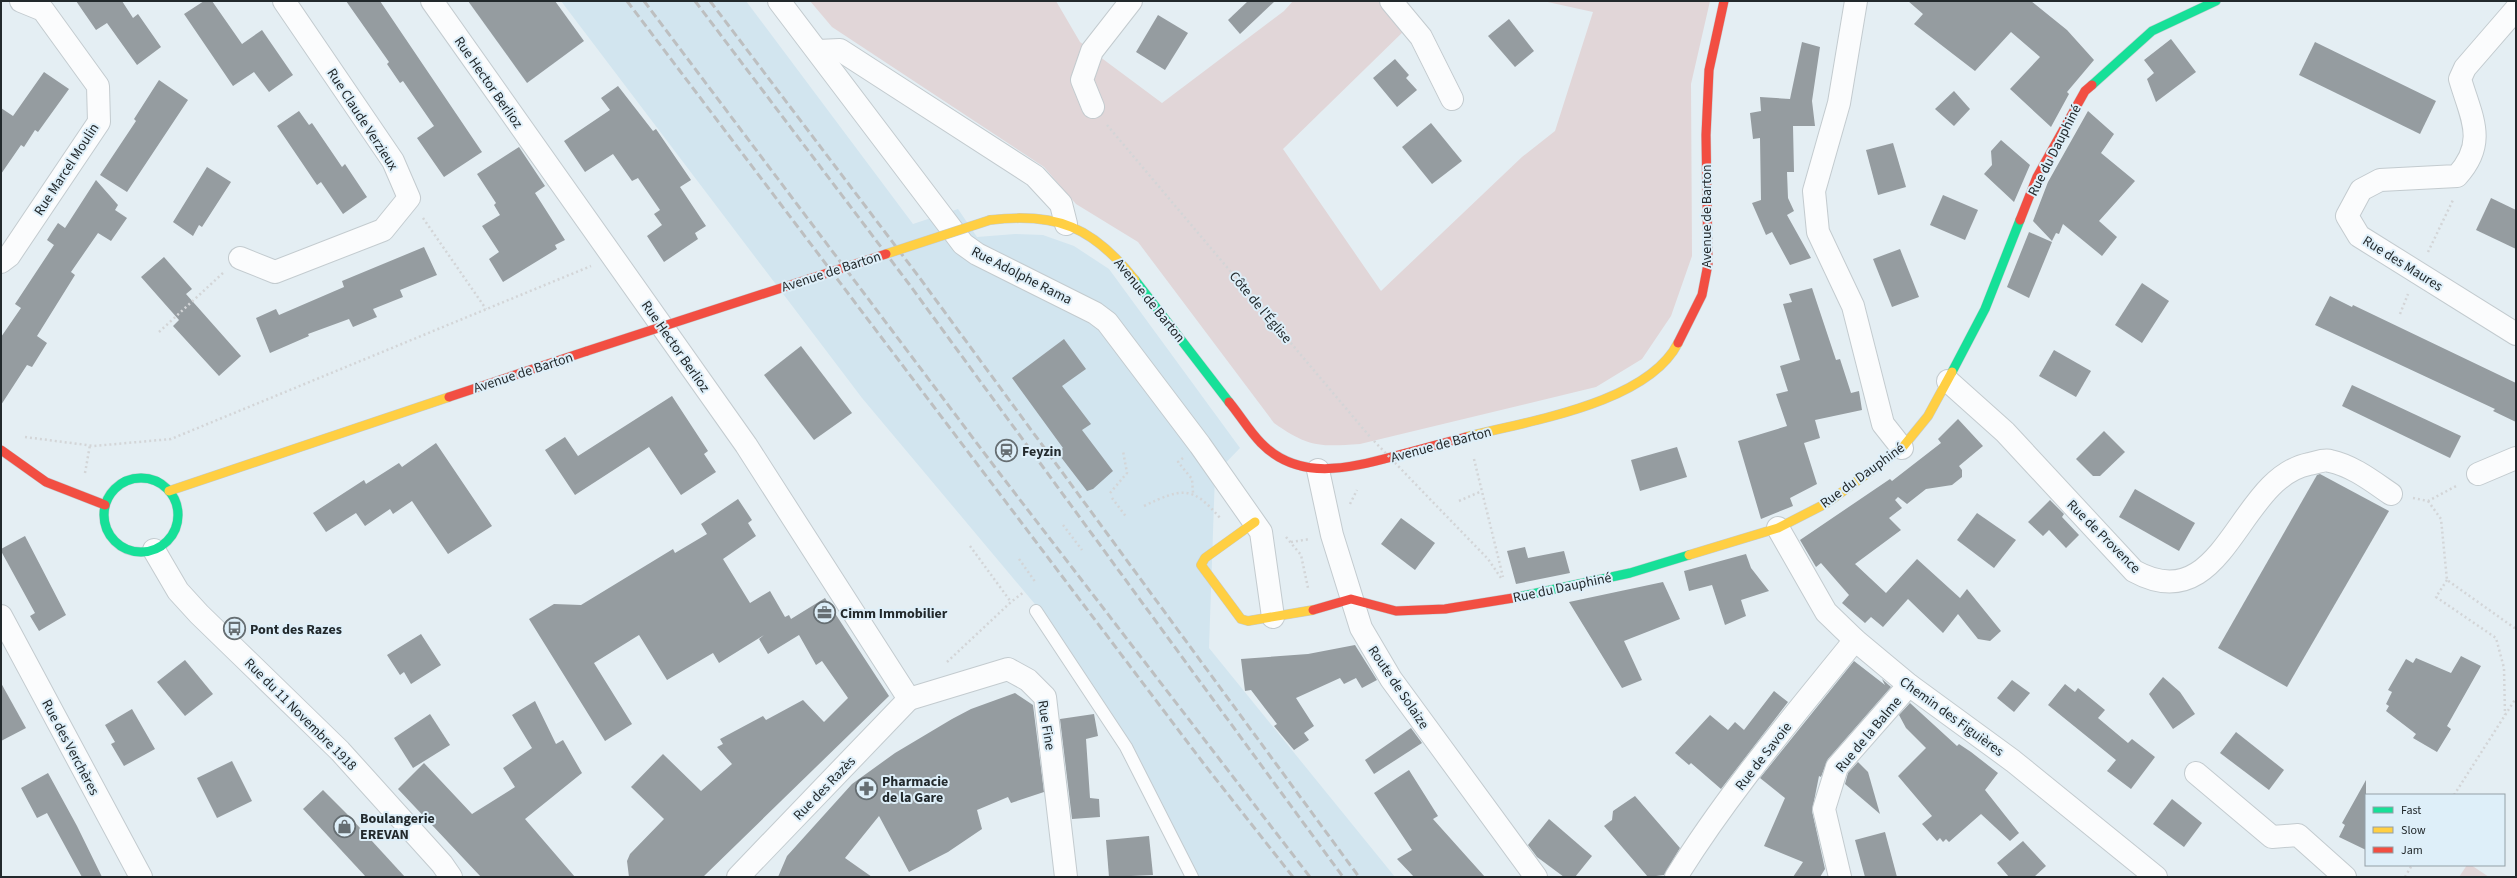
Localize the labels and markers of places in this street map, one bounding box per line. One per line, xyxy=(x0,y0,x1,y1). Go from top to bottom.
station icon: Feyzin xyxy=(994,438,1020,464)
place label: Feyzin xyxy=(1022,442,1061,462)
office icon: Cimm Immobilier xyxy=(811,600,837,626)
place label: Cimm Immobilier xyxy=(840,604,948,624)
bus stop icon: Pont des Razes xyxy=(221,616,247,642)
place label: Pont des Razes xyxy=(250,620,342,640)
place label: Pharmacie de la Gare xyxy=(882,772,948,808)
pharmacy icon: Pharmacie de la Gare xyxy=(854,776,880,802)
place label: Boulangerie EREVAN xyxy=(360,809,435,845)
shop icon: Boulangerie EREVAN xyxy=(332,813,358,839)

